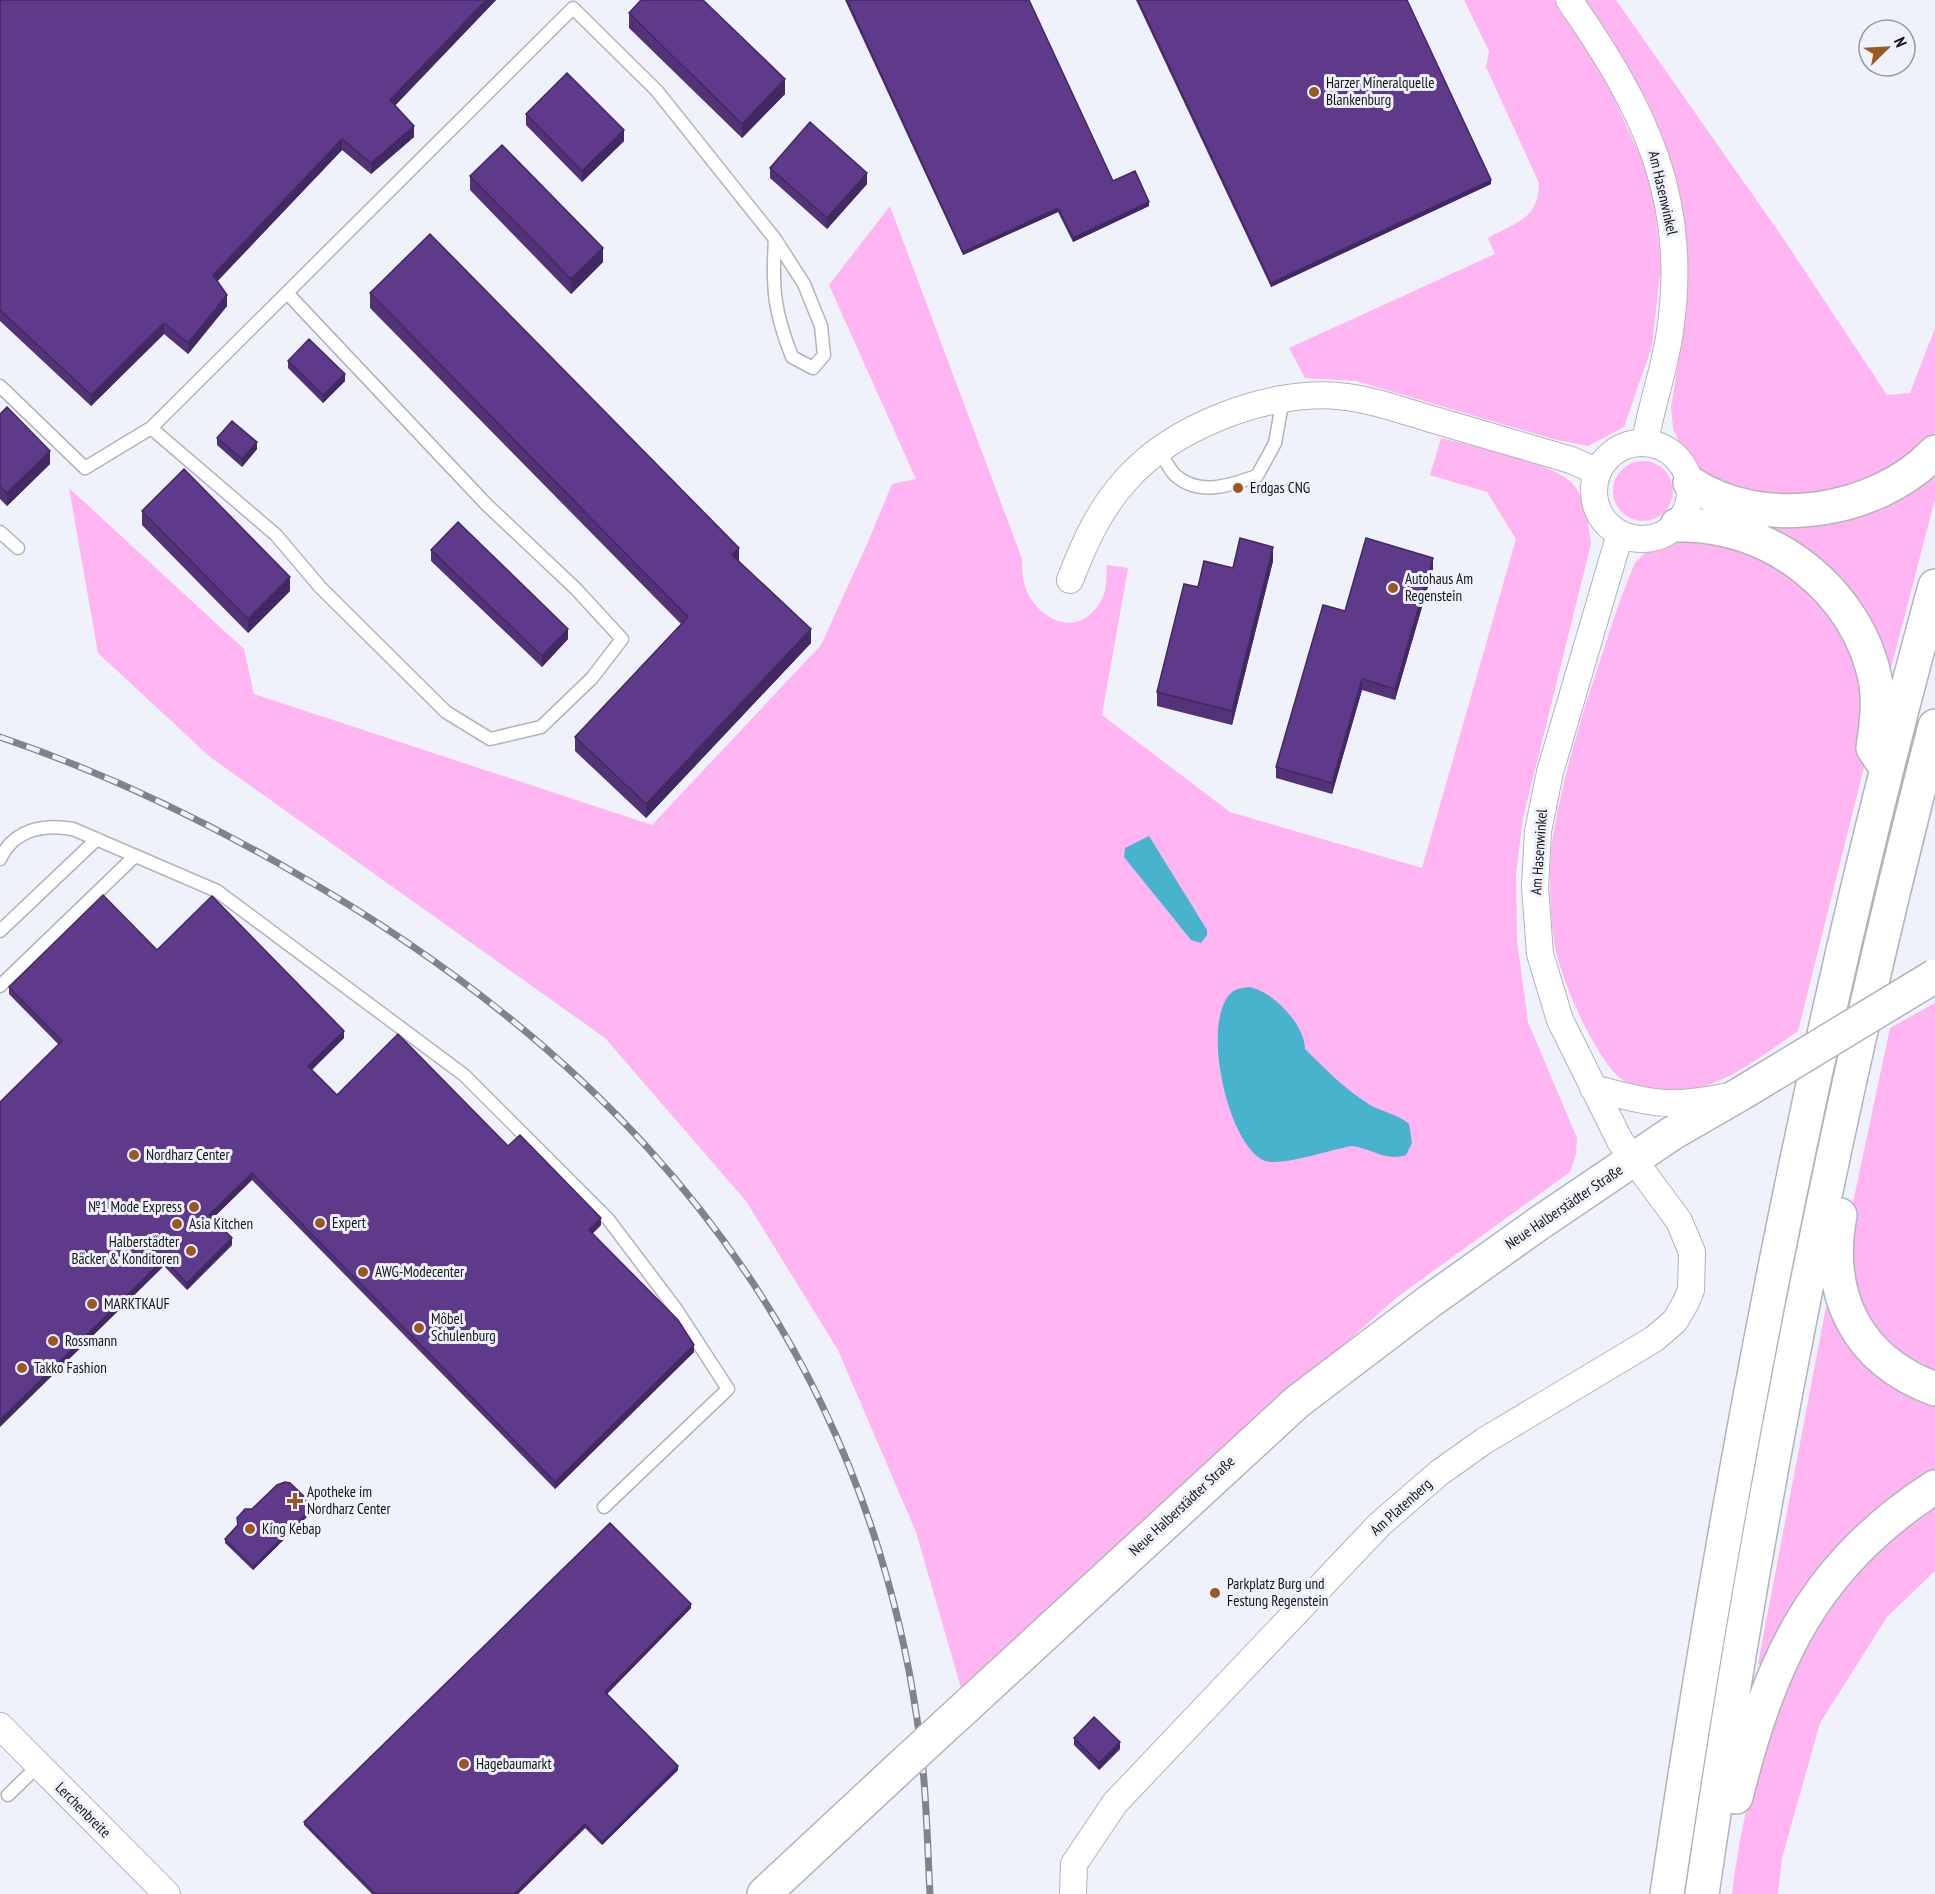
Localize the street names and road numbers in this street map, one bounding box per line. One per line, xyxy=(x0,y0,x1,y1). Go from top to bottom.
street label: Am Hasenwinkel xyxy=(1645,149,1683,237)
street label: Am Hasenwinkel xyxy=(1526,808,1551,896)
street label: Neue Halberstädter Straße xyxy=(1501,1160,1626,1253)
street label: Neue Halberstädter Straße xyxy=(1125,1452,1239,1560)
street label: Am Platenberg xyxy=(1366,1474,1435,1539)
street label: Lerchenbreite xyxy=(52,1778,115,1841)

